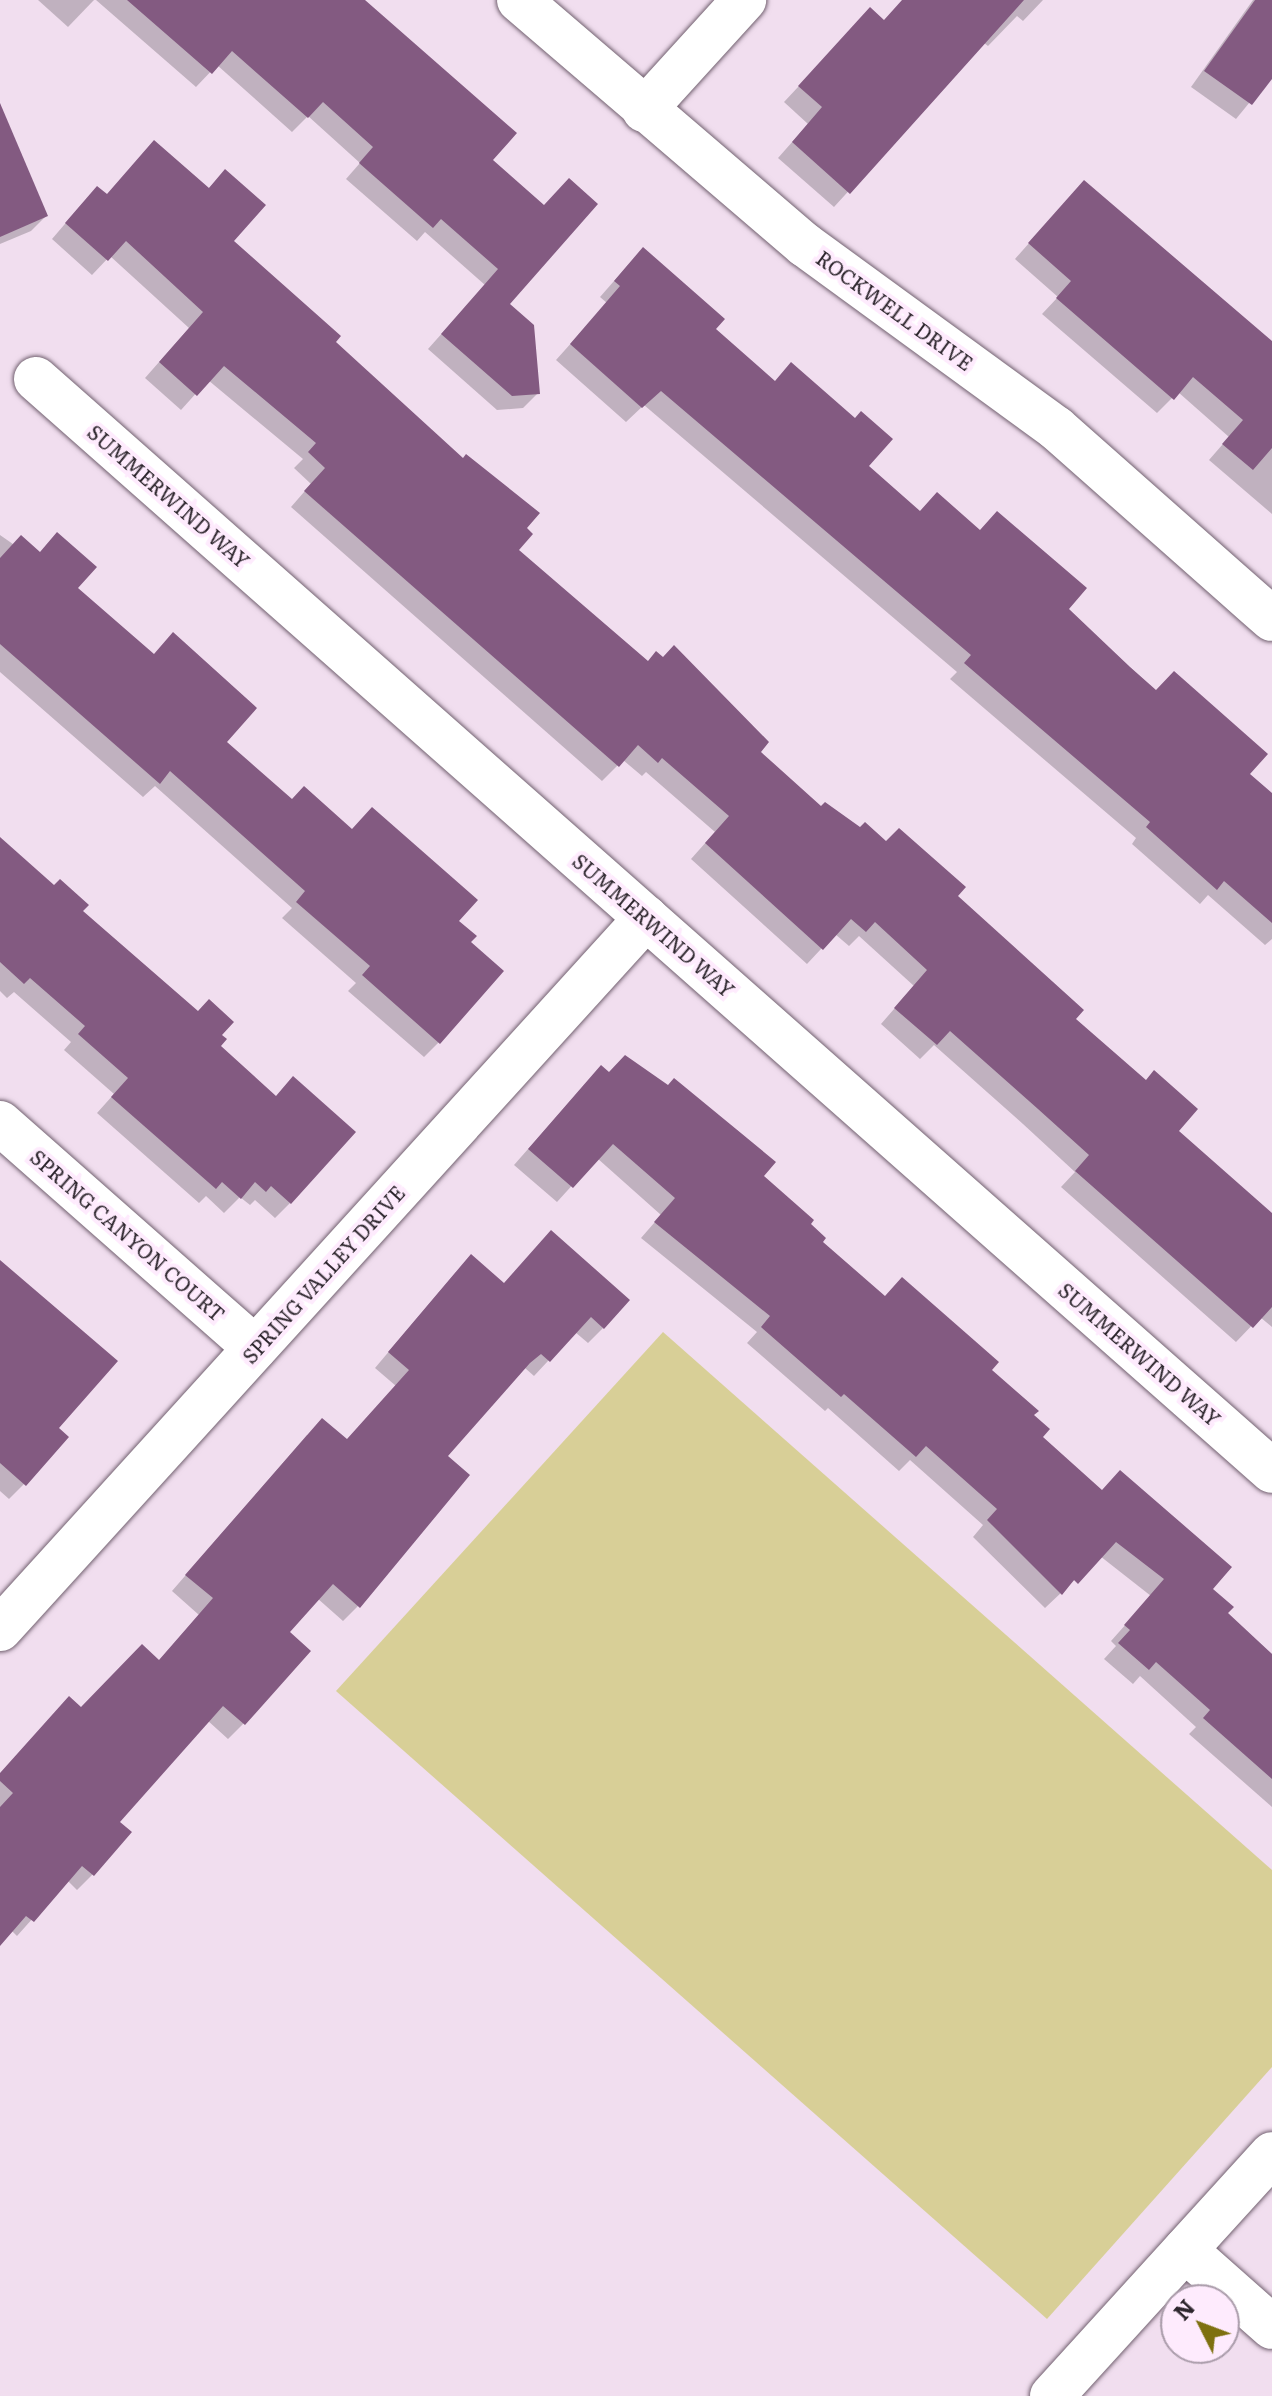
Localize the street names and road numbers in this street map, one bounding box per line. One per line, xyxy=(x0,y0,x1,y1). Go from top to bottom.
street label: ROCKWELL DRIVE xyxy=(812,245,978,375)
street label: SUMMERWIND WAY xyxy=(83,419,255,573)
street label: SUMMERWIND WAY xyxy=(568,848,740,1002)
street label: SPRING CANYON COURT xyxy=(26,1144,230,1326)
street label: SPRING VALLEY DRIVE xyxy=(237,1180,409,1368)
street label: SUMMERWIND WAY xyxy=(1054,1277,1226,1431)

